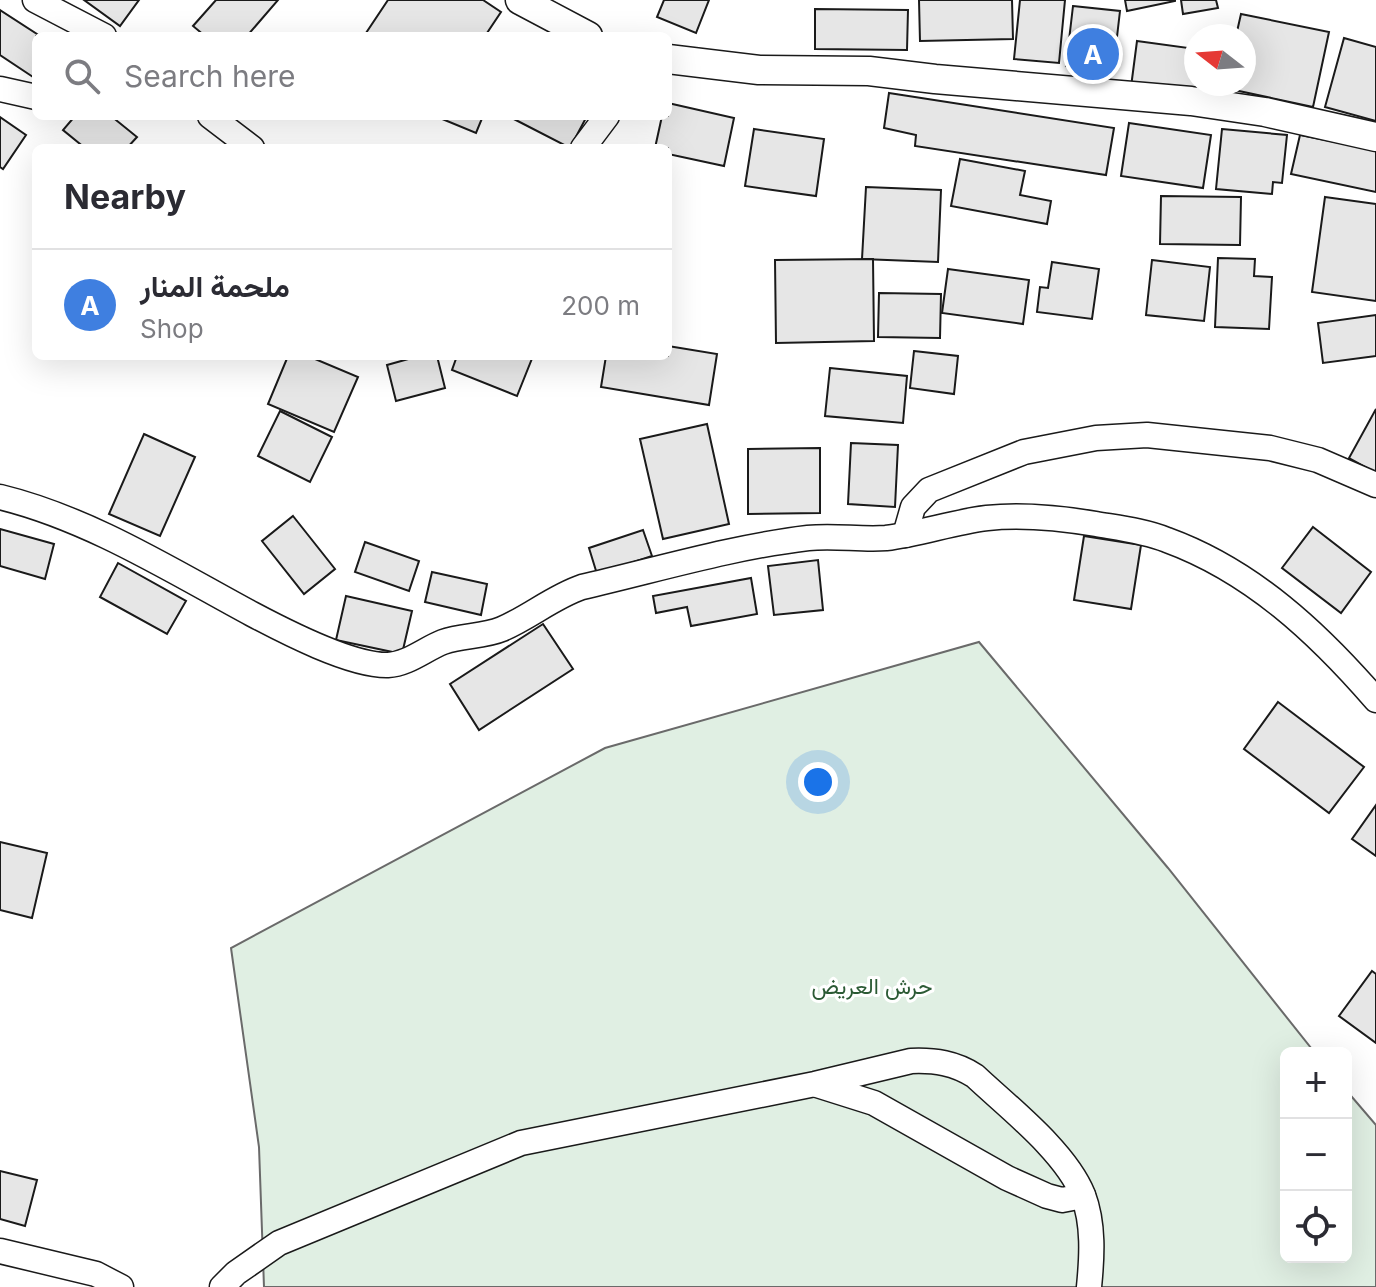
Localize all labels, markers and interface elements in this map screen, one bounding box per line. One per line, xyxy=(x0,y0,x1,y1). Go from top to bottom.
pin: A xyxy=(1067,24,1119,84)
north arrow xyxy=(1184,24,1256,96)
search box xyxy=(32,32,672,120)
icon: search xyxy=(60,54,104,98)
text: Search here xyxy=(124,58,296,94)
text: Nearby xyxy=(64,176,186,217)
text: ملحمة المنار xyxy=(140,268,290,304)
text: A xyxy=(80,290,100,321)
text: 200 m xyxy=(561,290,640,321)
text: Shop xyxy=(140,313,204,344)
your location xyxy=(798,762,838,802)
park label: حرش العريض xyxy=(811,973,933,1000)
map controls xyxy=(1280,1047,1352,1263)
button: + xyxy=(1280,1047,1352,1119)
button: − xyxy=(1280,1119,1352,1191)
button: locate xyxy=(1280,1191,1352,1263)

